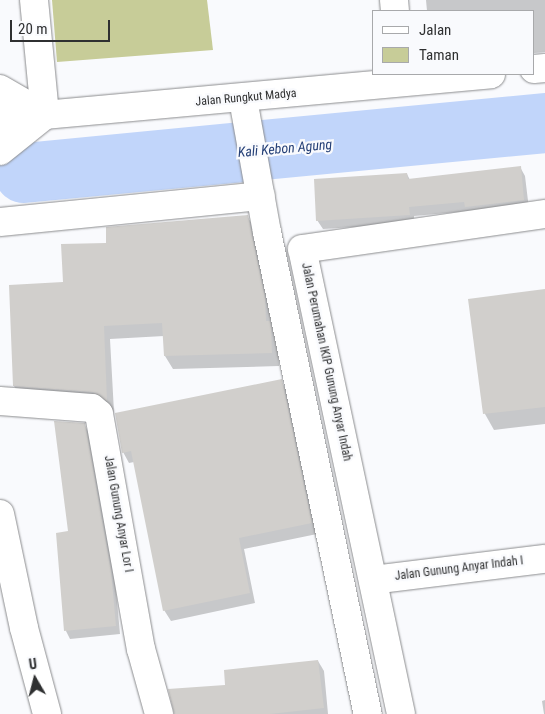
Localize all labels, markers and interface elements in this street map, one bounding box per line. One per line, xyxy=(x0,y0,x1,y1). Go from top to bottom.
scale bar xyxy=(12,10,112,42)
legend xyxy=(372,10,535,75)
text: 20 m xyxy=(18,20,48,38)
text: Jalan xyxy=(419,21,451,39)
text: Taman xyxy=(419,46,459,64)
street label: Jalan Rungkut Madya xyxy=(195,86,297,110)
water label: Kali Kebon Agung xyxy=(237,136,333,160)
street label: Jalan Perumahan IKIP Gunung Anyar Indah xyxy=(298,262,354,462)
street label: Jalan Gunung Anyar Lor I xyxy=(101,454,135,574)
street label: Jalan Gunung Anyar Indah I xyxy=(394,554,524,584)
north arrow xyxy=(10,654,60,704)
text: U xyxy=(28,656,38,673)

